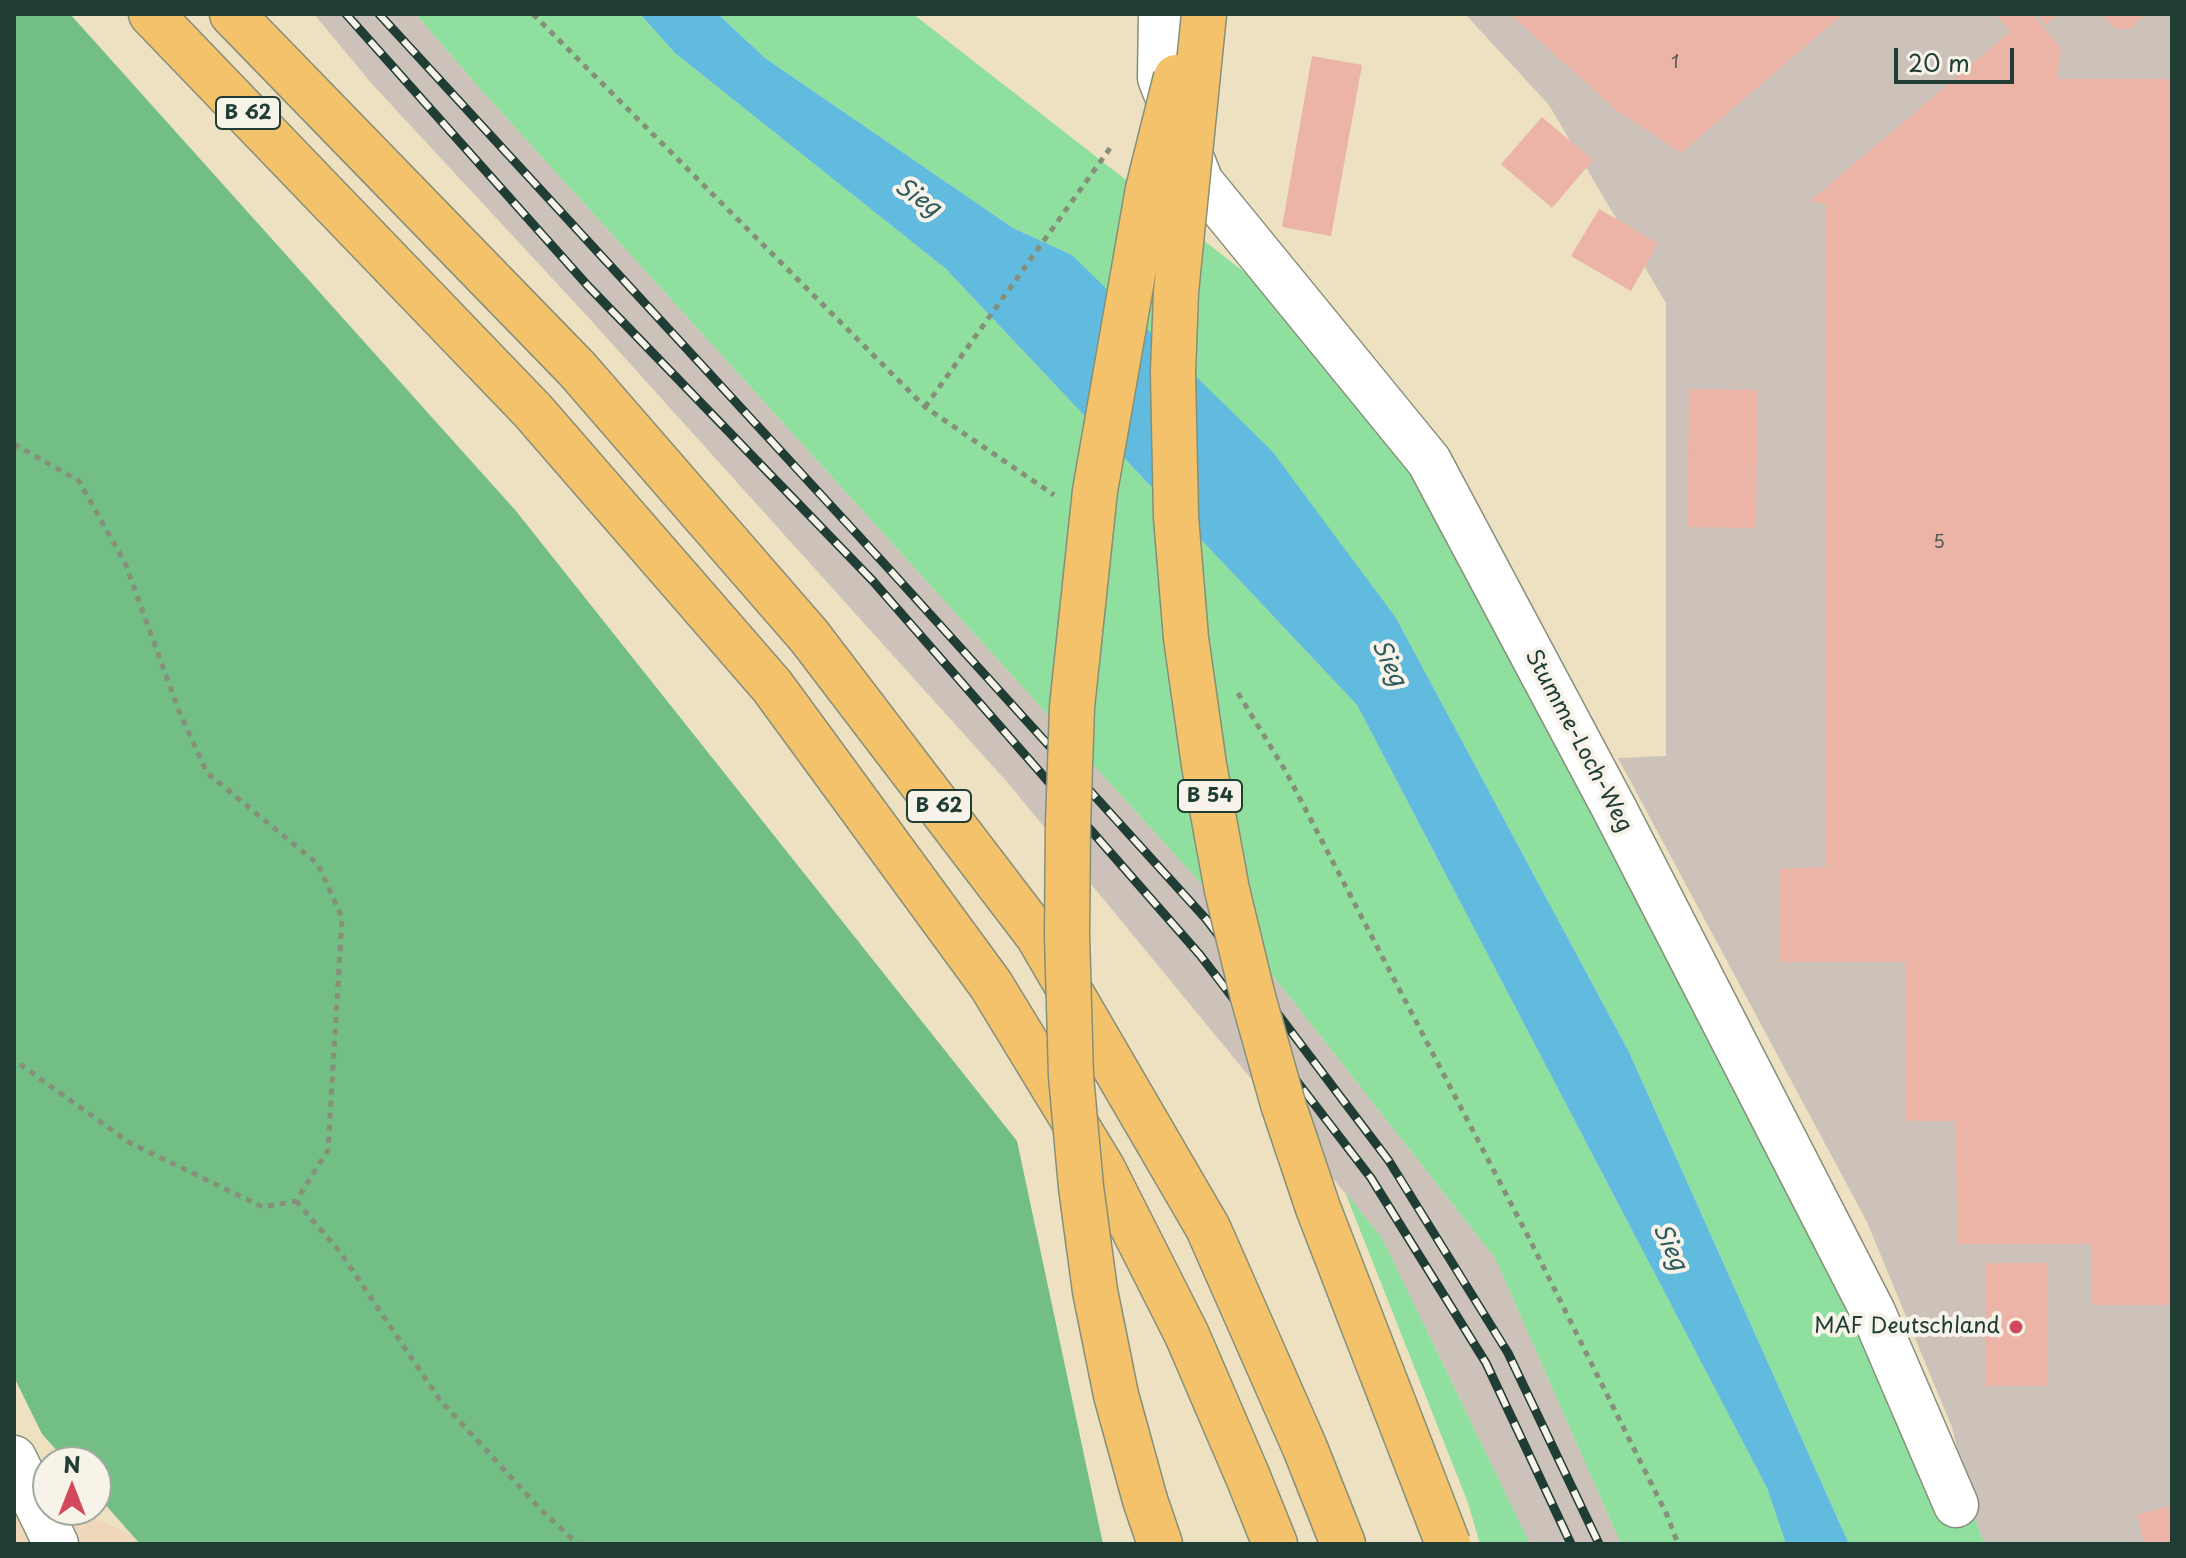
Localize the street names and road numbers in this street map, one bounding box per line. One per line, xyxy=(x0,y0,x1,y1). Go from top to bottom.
road number: B 62 xyxy=(216,97,280,129)
street label: Stumme-Loch-Weg xyxy=(1519,645,1637,837)
road number: B 54 xyxy=(1178,780,1242,812)
road number: B 62 xyxy=(907,790,971,822)

